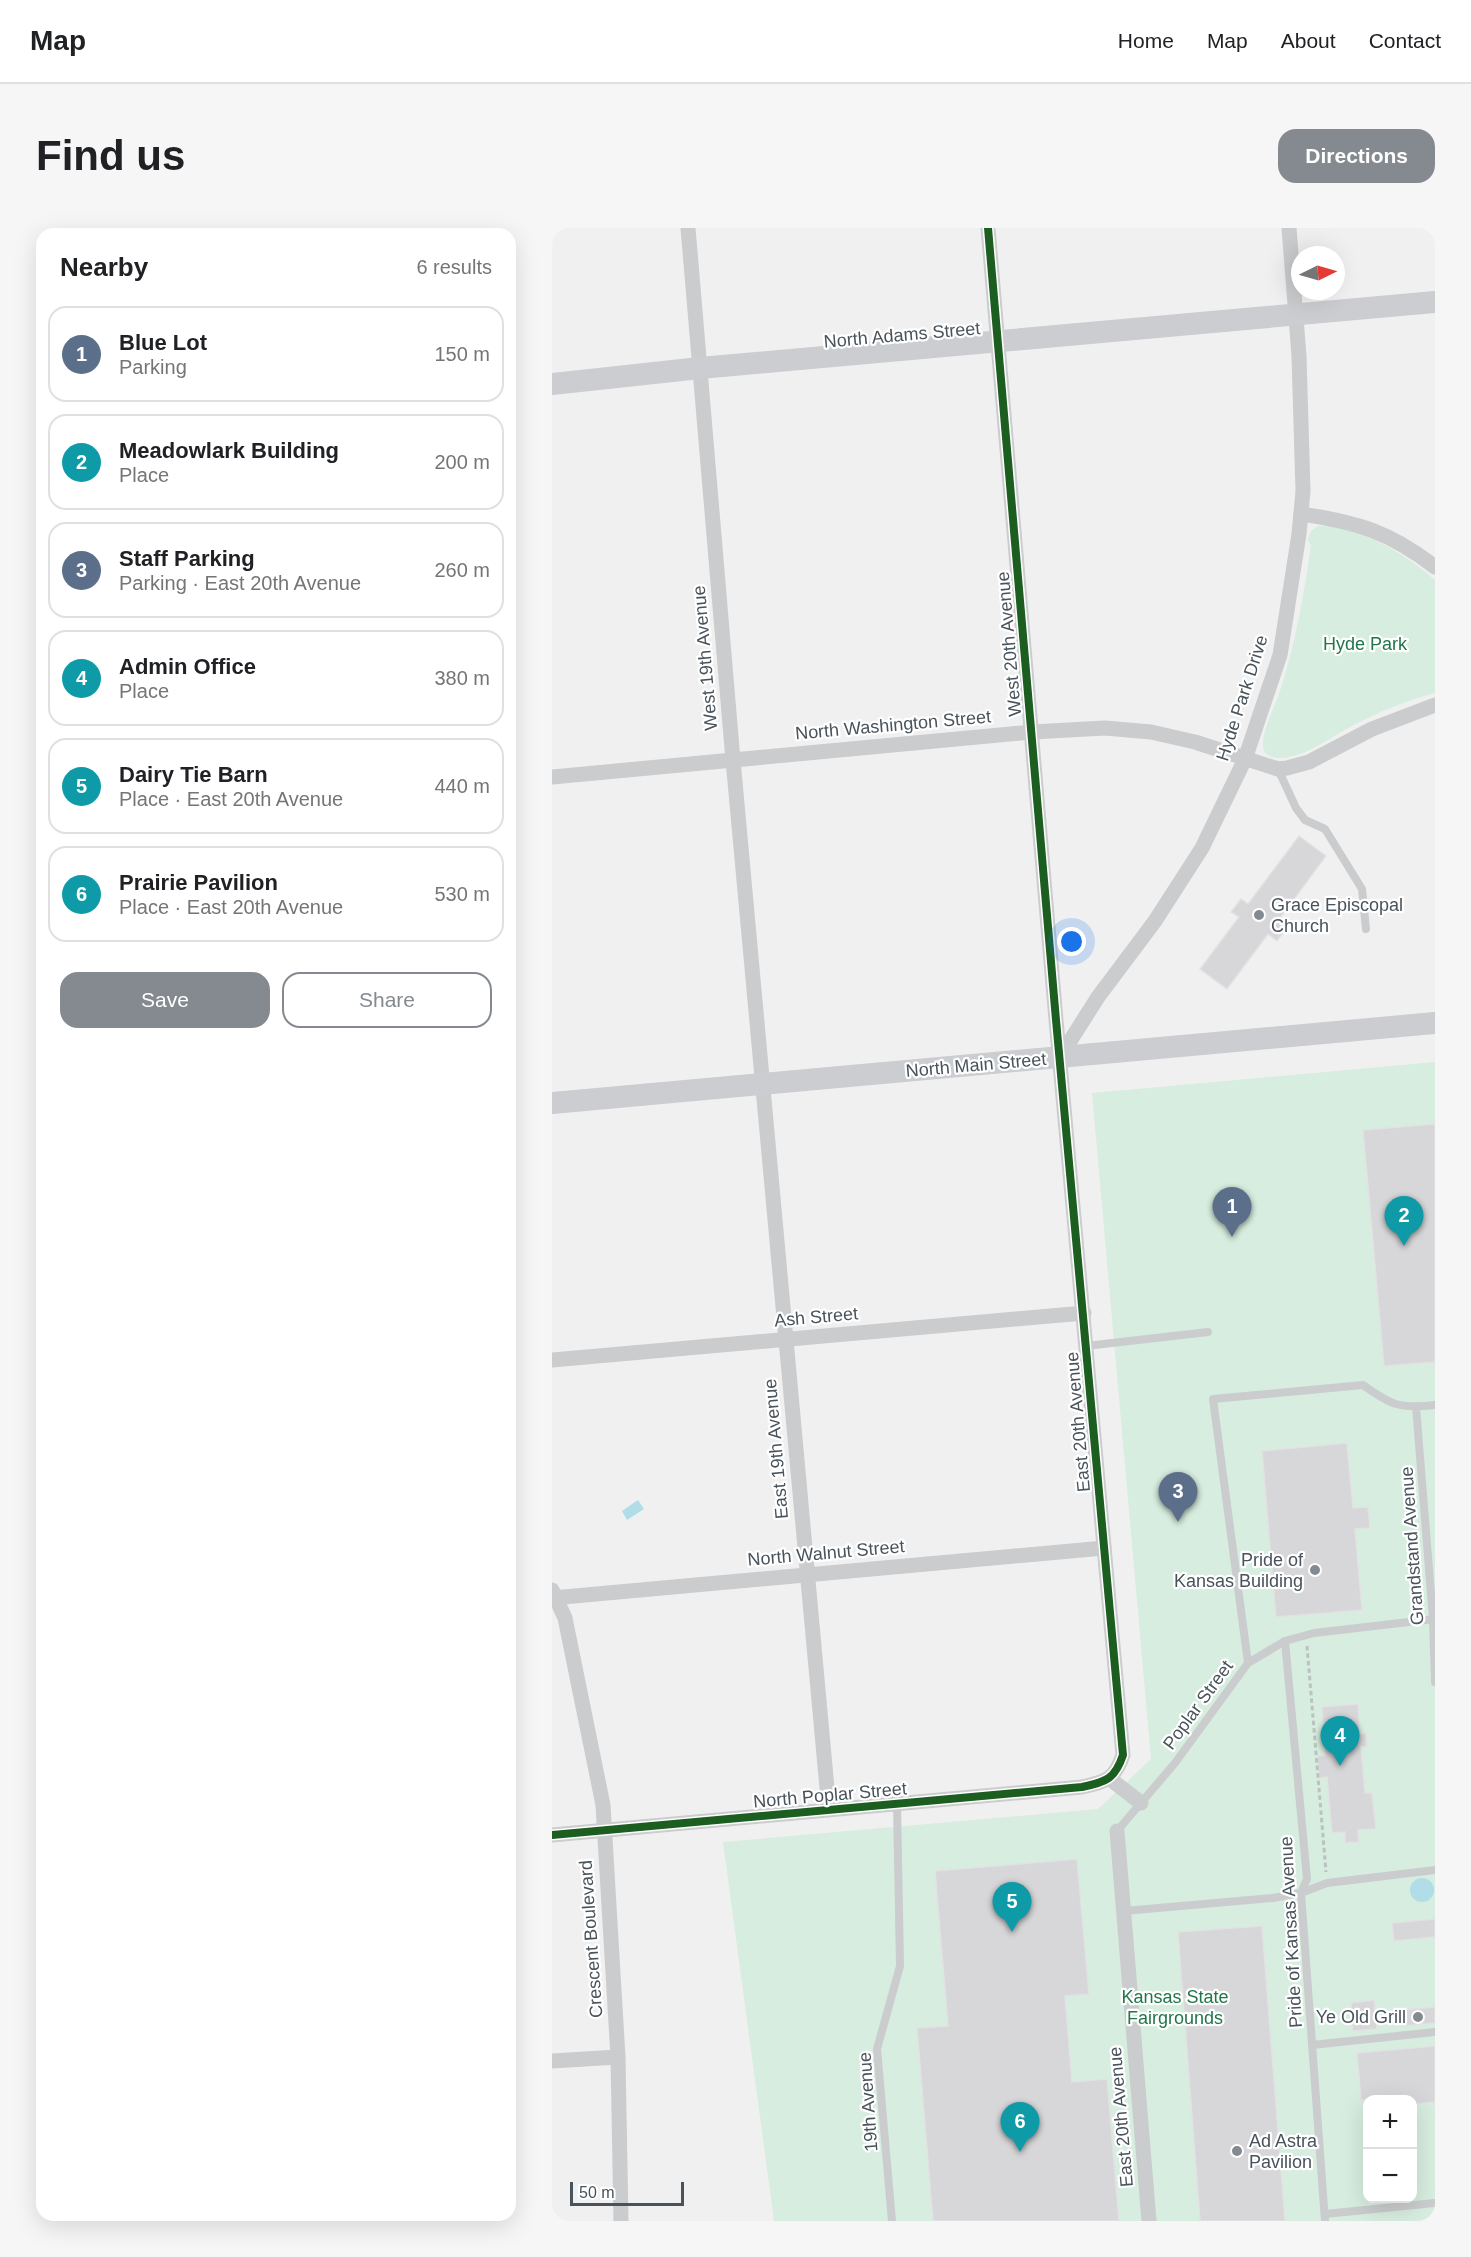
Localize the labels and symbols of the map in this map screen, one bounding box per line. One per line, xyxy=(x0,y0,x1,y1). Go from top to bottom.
north arrow xyxy=(1291,246,1345,300)
street label: North Adams Street xyxy=(823,318,981,352)
street label: West 20th Avenue xyxy=(993,571,1025,717)
street label: West 19th Avenue xyxy=(689,585,721,731)
street label: Hyde Park Drive xyxy=(1212,633,1272,763)
park label: Hyde Park xyxy=(1323,634,1408,654)
street label: North Washington Street xyxy=(794,706,992,744)
place label: Grace Episcopal Church xyxy=(1271,895,1403,936)
marker: Grace Episcopal Church xyxy=(1252,908,1266,922)
your location xyxy=(1057,927,1086,956)
street label: North Main Street xyxy=(905,1049,1047,1081)
pin: 1 xyxy=(1212,1188,1252,1237)
pin: 2 xyxy=(1384,1196,1424,1246)
street label: Ash Street xyxy=(773,1303,859,1331)
street label: East 20th Avenue xyxy=(1062,1351,1094,1493)
street label: East 19th Avenue xyxy=(760,1378,792,1520)
street label: Grandstand Avenue xyxy=(1396,1466,1428,1626)
pin: 3 xyxy=(1158,1472,1198,1522)
street label: North Walnut Street xyxy=(747,1536,905,1570)
place label: Pride of Kansas Building xyxy=(1174,1550,1304,1591)
marker: Pride of Kansas Building xyxy=(1308,1563,1322,1577)
street label: Poplar Street xyxy=(1159,1657,1237,1753)
pin: 4 xyxy=(1320,1716,1360,1766)
street label: North Poplar Street xyxy=(752,1778,908,1812)
street label: Pride of Kansas Avenue xyxy=(1276,1836,1306,2028)
street label: Crescent Boulevard xyxy=(576,1859,606,2019)
pin: 5 xyxy=(992,1882,1032,1932)
park label: Kansas State Fairgrounds xyxy=(1121,1987,1229,2028)
place label: Ye Old Grill xyxy=(1316,2007,1406,2027)
marker: Ye Old Grill xyxy=(1411,2010,1425,2024)
street label: East 20th Avenue xyxy=(1105,2046,1137,2188)
street label: 19th Avenue xyxy=(855,2052,881,2152)
pin: 6 xyxy=(1000,2102,1040,2152)
place label: Ad Astra Pavilion xyxy=(1249,2131,1318,2172)
marker: Ad Astra Pavilion xyxy=(1230,2144,1244,2158)
scale bar xyxy=(570,2179,684,2206)

